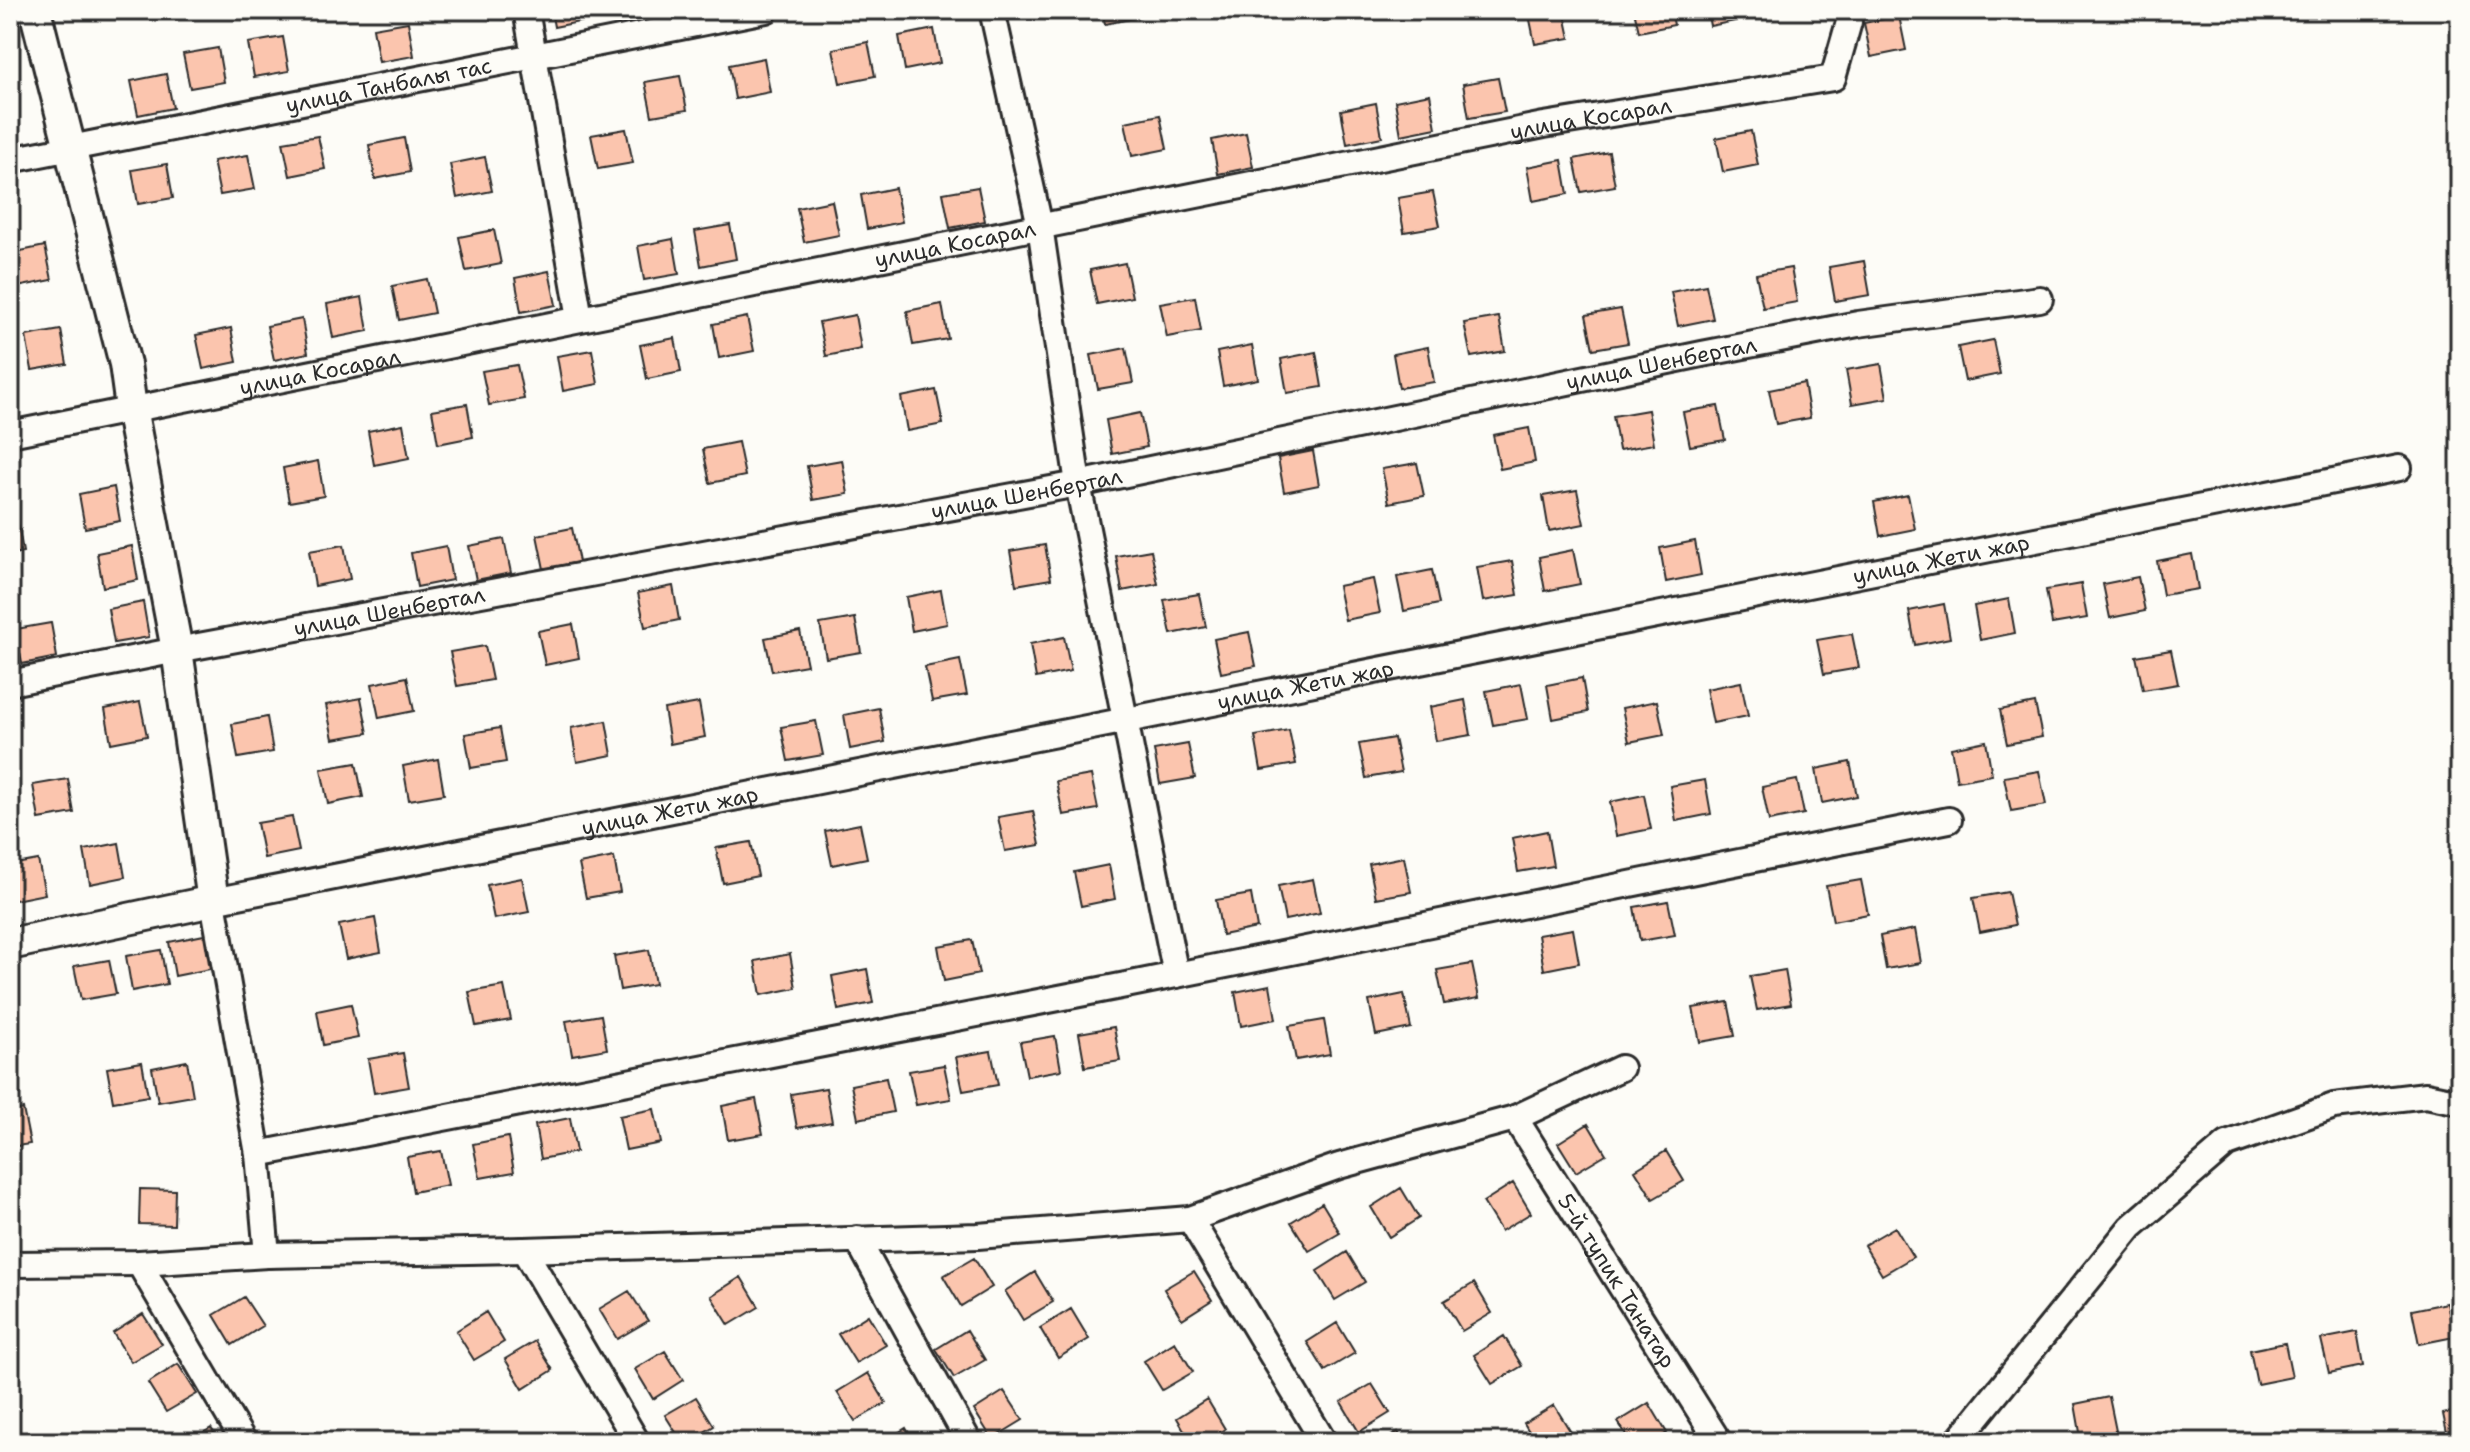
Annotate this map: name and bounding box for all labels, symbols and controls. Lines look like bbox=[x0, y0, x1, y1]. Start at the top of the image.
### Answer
street label: улица Танбалы тас bbox=[283, 51, 494, 120]
street label: улица Косарал bbox=[1507, 90, 1674, 147]
street label: улица Косарал bbox=[872, 214, 1038, 274]
street label: улица Шенбертал bbox=[1563, 330, 1759, 397]
street label: улица Косарал bbox=[237, 342, 403, 402]
street label: улица Шенбертал bbox=[929, 461, 1125, 526]
street label: улица Жети жар bbox=[1850, 528, 2032, 591]
street label: улица Шенбертал bbox=[291, 580, 487, 643]
street label: улица Жети жар bbox=[1215, 653, 1396, 717]
street label: улица Жети жар bbox=[579, 779, 761, 843]
street label: 5-й тупик Танатар bbox=[1551, 1188, 1683, 1373]

